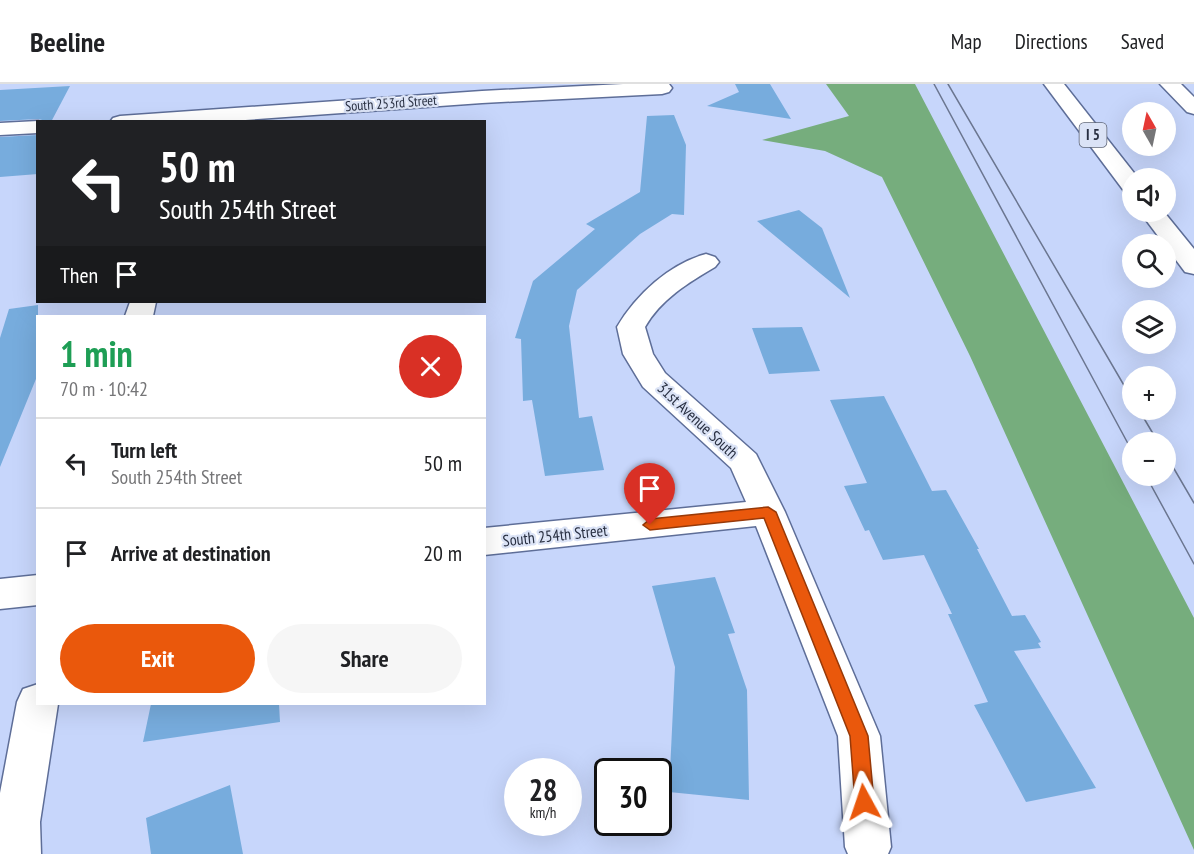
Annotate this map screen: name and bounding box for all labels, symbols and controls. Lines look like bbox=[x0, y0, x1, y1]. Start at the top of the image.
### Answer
text: Beeline bbox=[30, 23, 105, 60]
text: Map bbox=[951, 28, 982, 55]
text: Directions bbox=[1015, 28, 1088, 55]
text: Saved bbox=[1121, 28, 1164, 55]
street label: South 253rd Street bbox=[345, 91, 438, 115]
north arrow bbox=[1122, 102, 1176, 156]
map controls bbox=[1122, 102, 1176, 486]
road number: I 5 bbox=[1080, 123, 1106, 147]
text: 50 m bbox=[159, 139, 236, 194]
icon: left bbox=[60, 144, 138, 222]
button: sound bbox=[1122, 168, 1176, 222]
text: South 254th Street bbox=[159, 192, 336, 226]
button: search bbox=[1122, 234, 1176, 288]
icon: arrive bbox=[110, 258, 143, 291]
text: Then bbox=[60, 261, 98, 289]
button: layers bbox=[1122, 300, 1176, 354]
text: 1 min bbox=[60, 330, 133, 377]
button: close bbox=[399, 335, 462, 398]
button: + bbox=[1122, 366, 1176, 420]
text: 70 m · 10:42 bbox=[60, 376, 148, 402]
street label: 31st Avenue South bbox=[653, 378, 743, 462]
button: − bbox=[1122, 432, 1176, 486]
text: Turn left bbox=[111, 436, 177, 464]
icon: left bbox=[60, 447, 93, 480]
text: 50 m bbox=[423, 449, 462, 477]
pin bbox=[624, 463, 675, 525]
text: South 254th Street bbox=[111, 464, 242, 490]
icon: arrive bbox=[633, 472, 666, 505]
street label: South 254th Street bbox=[502, 520, 609, 550]
icon: arrive bbox=[60, 537, 93, 570]
text: Arrive at destination bbox=[111, 539, 271, 567]
text: 20 m bbox=[423, 539, 462, 567]
button: Exit bbox=[60, 624, 255, 693]
button: Share bbox=[267, 624, 462, 693]
speed limit sign: 30 bbox=[594, 758, 672, 836]
text: 28 bbox=[529, 770, 557, 809]
position arrow bbox=[832, 770, 896, 834]
text: km/h bbox=[530, 803, 556, 822]

